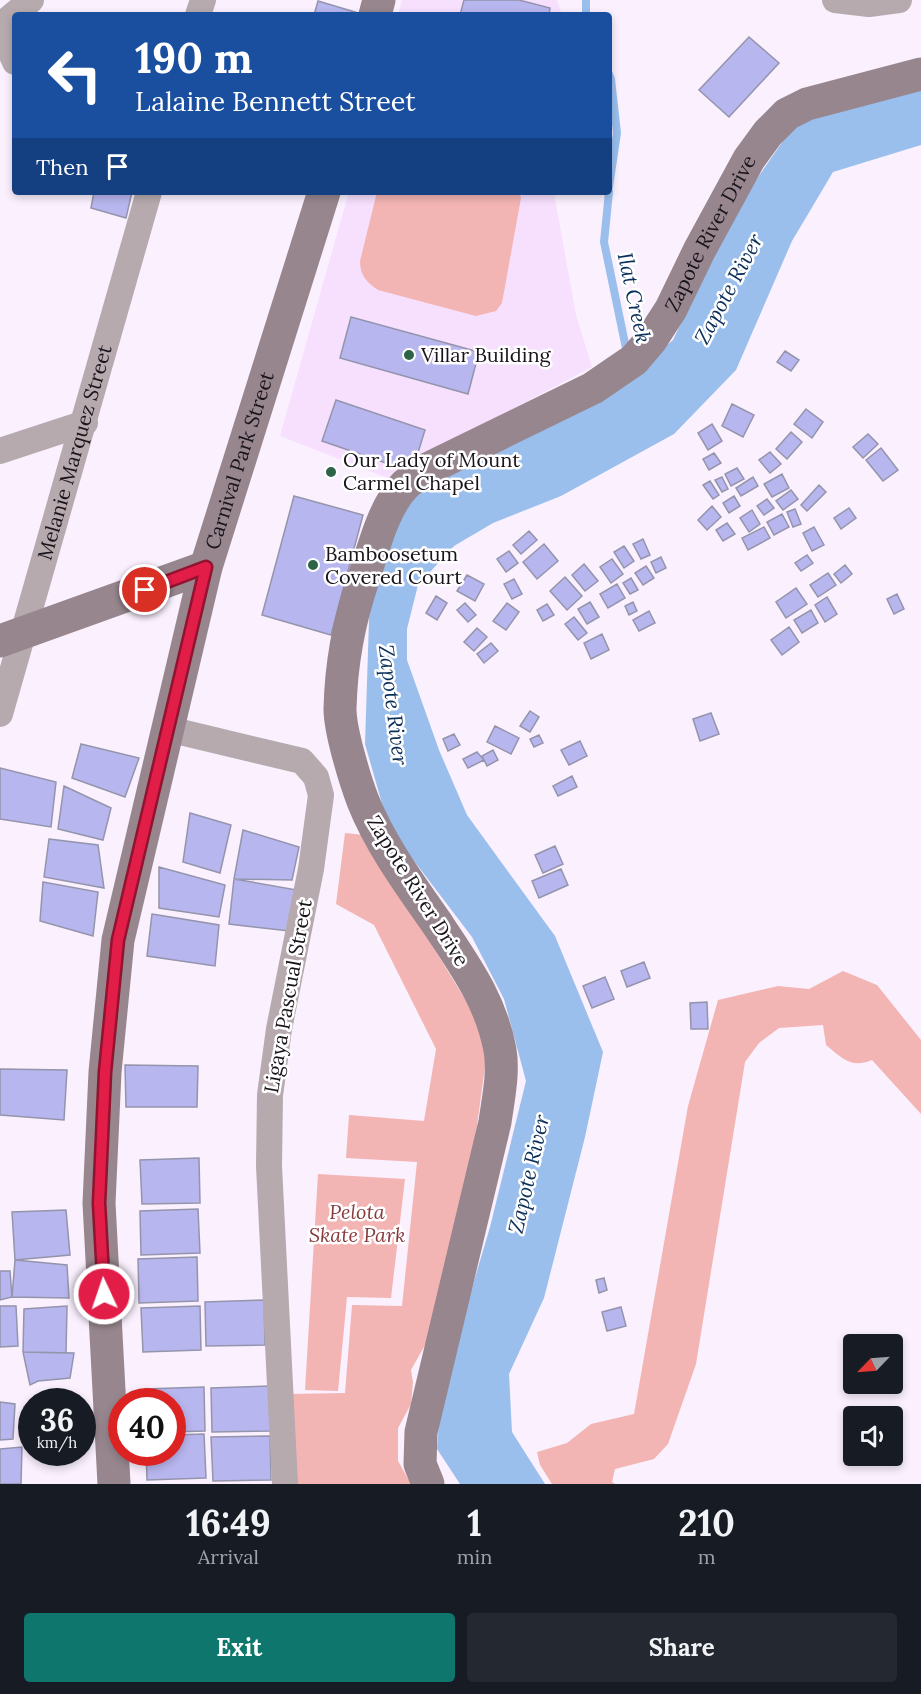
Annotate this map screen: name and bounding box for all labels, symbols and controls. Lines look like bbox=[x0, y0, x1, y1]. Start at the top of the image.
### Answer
text: 190 m bbox=[135, 31, 253, 85]
icon: left bbox=[36, 36, 114, 114]
text: Lalaine Bennett Street bbox=[135, 84, 416, 118]
icon: arrive bbox=[101, 150, 134, 183]
text: Then bbox=[36, 153, 89, 181]
street label: Zapote River Drive bbox=[658, 153, 762, 315]
water label: Zapote River bbox=[689, 230, 769, 348]
water label: Ilat Creek bbox=[612, 250, 657, 346]
street label: Melanie Marquez Street bbox=[32, 342, 117, 563]
place label: Villar Building bbox=[420, 342, 552, 367]
marker: Villar Building bbox=[402, 348, 416, 362]
street label: Carnival Park Street bbox=[199, 368, 279, 553]
place label: Our Lady of Mount Carmel Chapel bbox=[343, 447, 520, 495]
marker: Our Lady of Mount Carmel Chapel bbox=[324, 465, 338, 479]
place label: Bamboosetum Covered Court bbox=[325, 541, 462, 589]
marker: Bamboosetum Covered Court bbox=[306, 558, 320, 572]
pin bbox=[119, 564, 170, 615]
icon: arrive bbox=[128, 573, 161, 606]
water label: Zapote River bbox=[373, 643, 414, 767]
street label: Zapote River Drive bbox=[362, 811, 475, 971]
street label: Ligaya Pascual Street bbox=[258, 897, 317, 1095]
water label: Zapote River bbox=[502, 1111, 555, 1236]
park label: Pelota Skate Park bbox=[309, 1199, 405, 1247]
position arrow bbox=[72, 1262, 136, 1326]
north arrow bbox=[843, 1334, 903, 1394]
map controls bbox=[843, 1334, 903, 1466]
speed limit sign: 40 bbox=[108, 1388, 186, 1466]
text: 36 bbox=[40, 1401, 74, 1439]
button: sound bbox=[843, 1406, 903, 1466]
text: km/h bbox=[37, 1433, 77, 1452]
text: 16:49 bbox=[186, 1500, 271, 1546]
text: 1 bbox=[467, 1500, 482, 1546]
text: 210 bbox=[678, 1500, 735, 1546]
text: Arrival bbox=[198, 1544, 259, 1569]
text: min bbox=[457, 1544, 492, 1569]
text: m bbox=[698, 1544, 716, 1569]
button: Exit bbox=[24, 1613, 455, 1682]
button: Share bbox=[467, 1613, 897, 1682]

